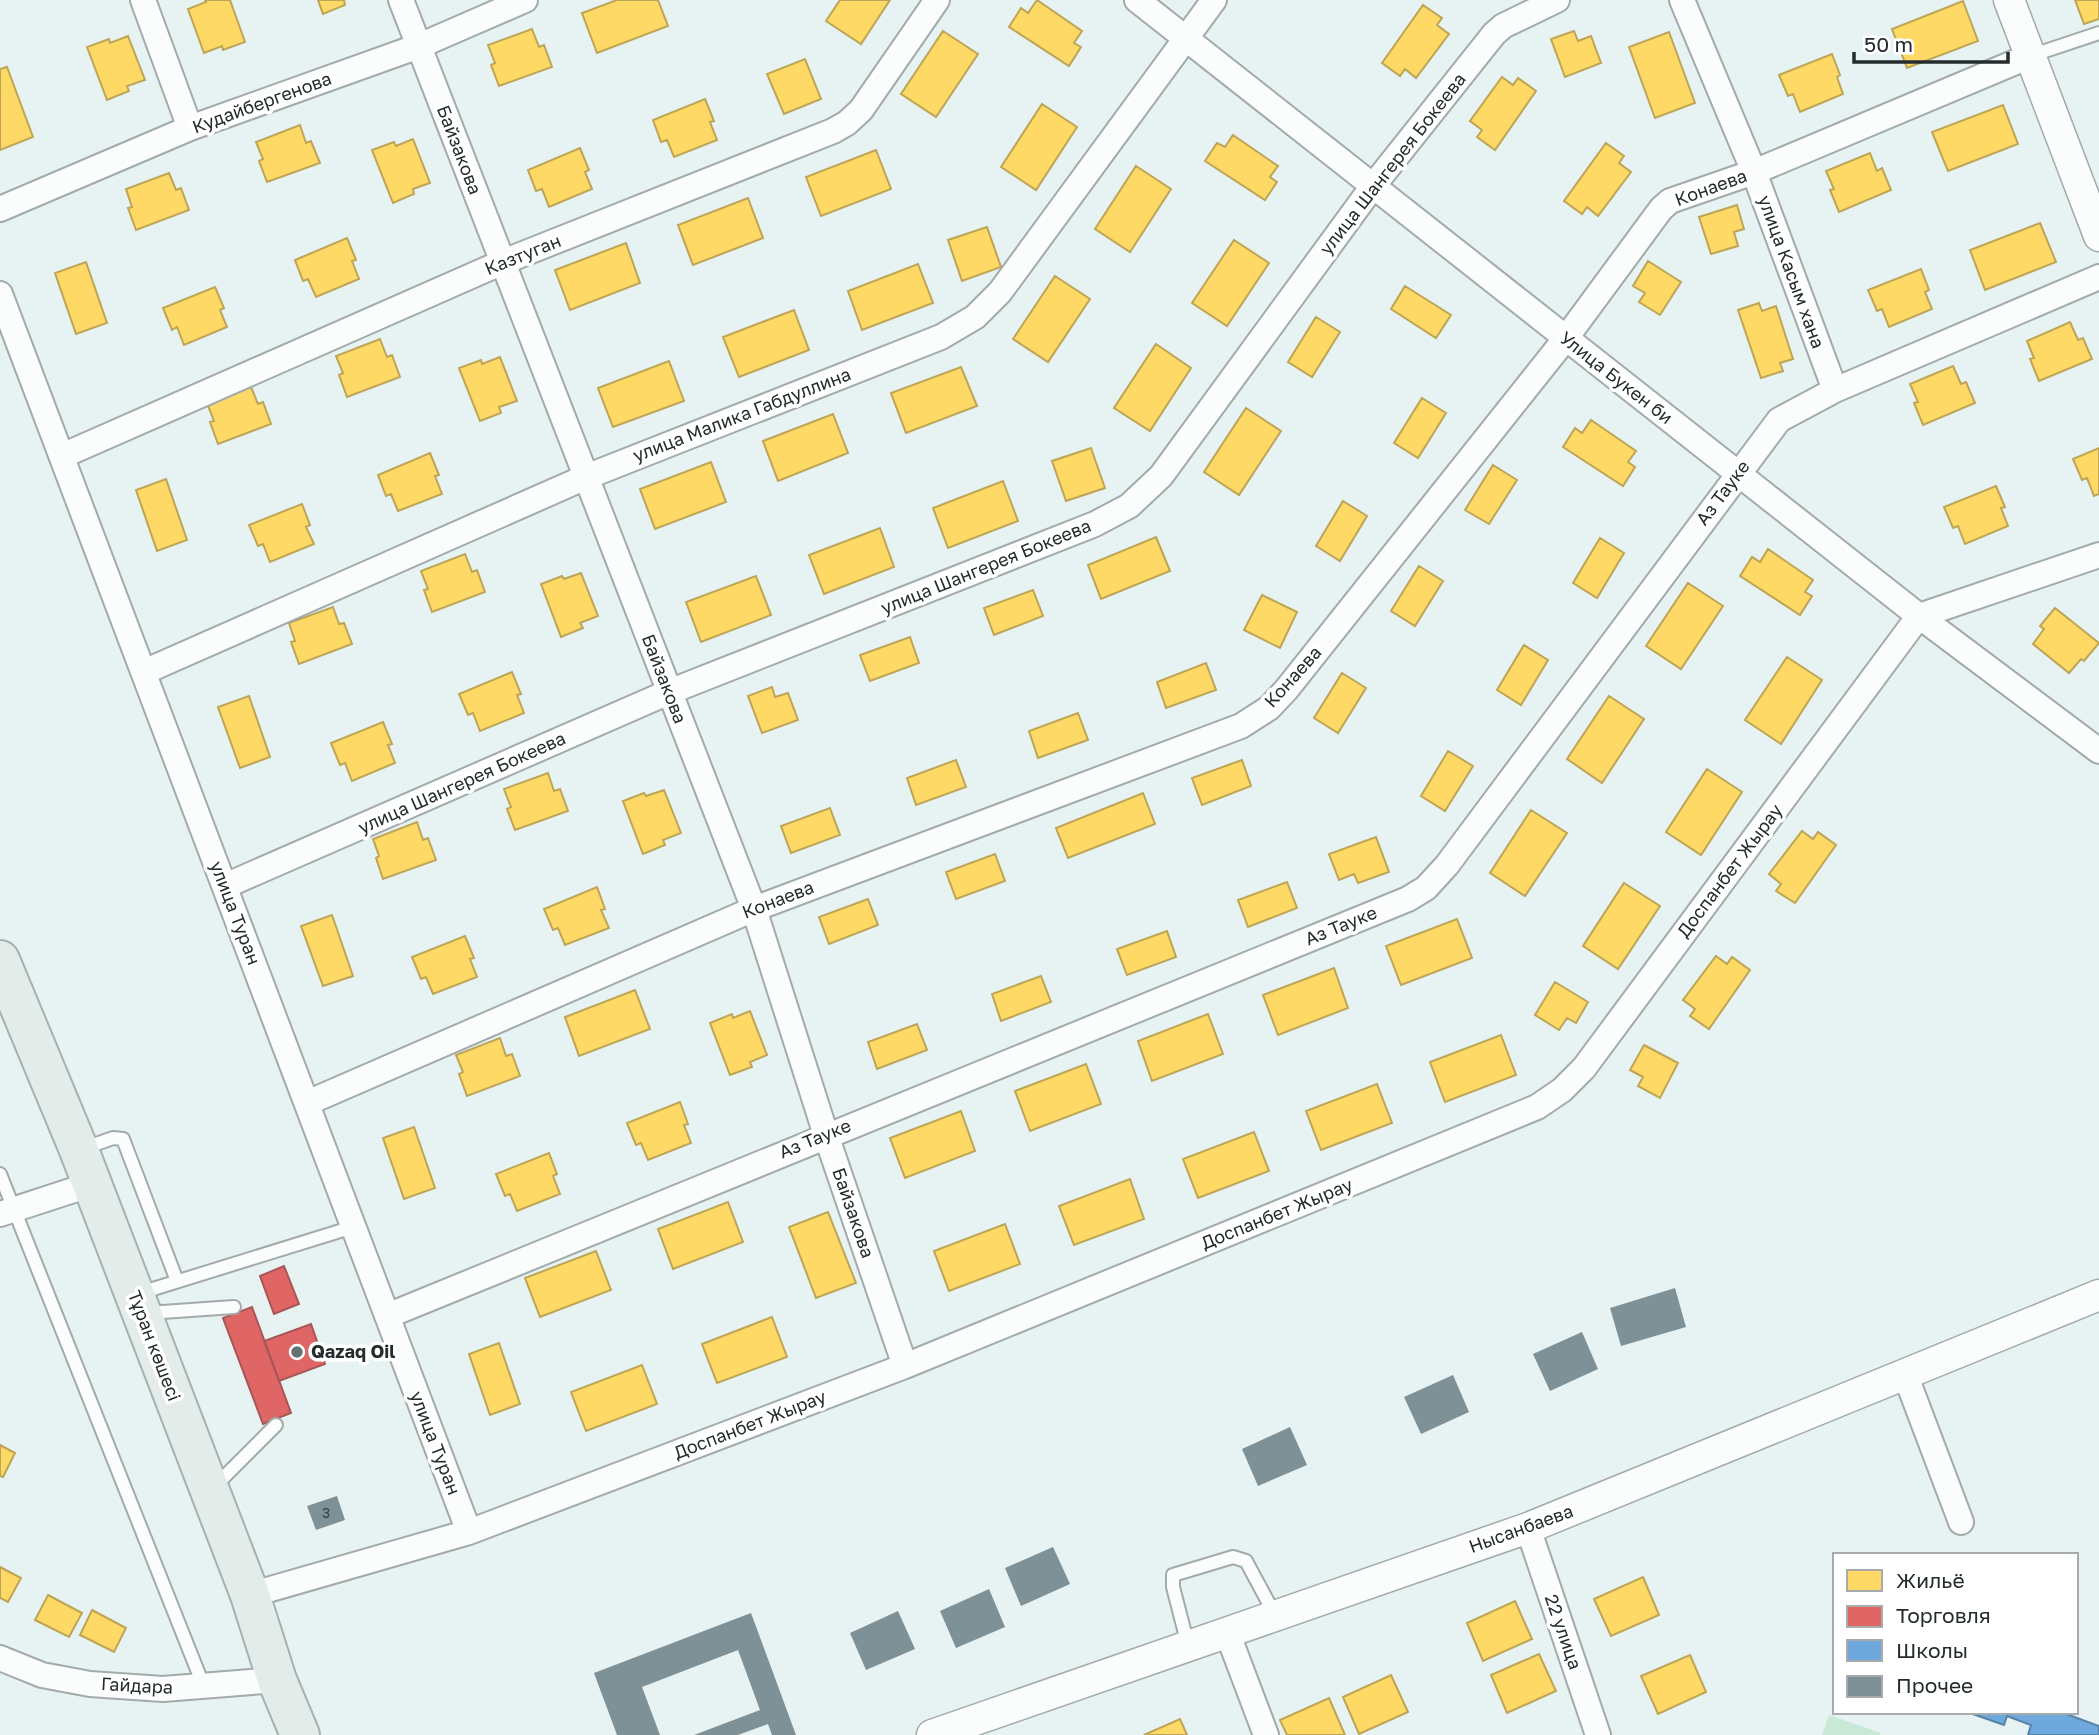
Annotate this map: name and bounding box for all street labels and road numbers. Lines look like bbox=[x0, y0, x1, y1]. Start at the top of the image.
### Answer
street label: Кудайбергенова bbox=[189, 67, 334, 137]
street label: улица Шангерея Бокеева bbox=[1314, 68, 1470, 259]
street label: Байзакова bbox=[433, 102, 487, 197]
street label: Конаева bbox=[1672, 164, 1750, 210]
street label: улица Касым хана bbox=[1754, 192, 1830, 351]
street label: Казтуган bbox=[481, 229, 564, 279]
street label: Улица Букен би bbox=[1556, 326, 1677, 428]
street label: улица Малика Габдуллина bbox=[629, 362, 854, 466]
street label: Аз Тауке bbox=[1691, 456, 1754, 529]
street label: улица Шангерея Бокеева bbox=[877, 514, 1094, 618]
street label: Байзакова bbox=[638, 631, 692, 726]
street label: Конаева bbox=[1259, 641, 1326, 712]
street label: улица Шангерея Бокеева bbox=[355, 726, 569, 838]
street label: Доспанбет Жырау bbox=[1672, 799, 1786, 941]
street label: улица Туран bbox=[206, 858, 266, 968]
street label: Конаева bbox=[739, 875, 817, 923]
street label: Аз Тауке bbox=[1301, 901, 1380, 949]
street label: Аз Тауке bbox=[775, 1114, 854, 1162]
street label: Байзакова bbox=[828, 1165, 880, 1261]
street label: Доспанбет Жырау bbox=[1198, 1173, 1355, 1253]
street label: Тұран көшесі bbox=[123, 1287, 186, 1404]
street label: Доспанбет Жырау bbox=[670, 1385, 829, 1463]
street label: улица Туран bbox=[406, 1388, 466, 1498]
street label: Нысанбаева bbox=[1465, 1499, 1576, 1557]
street label: 22 улица bbox=[1541, 1591, 1587, 1672]
street label: Гайдара bbox=[101, 1672, 174, 1698]

